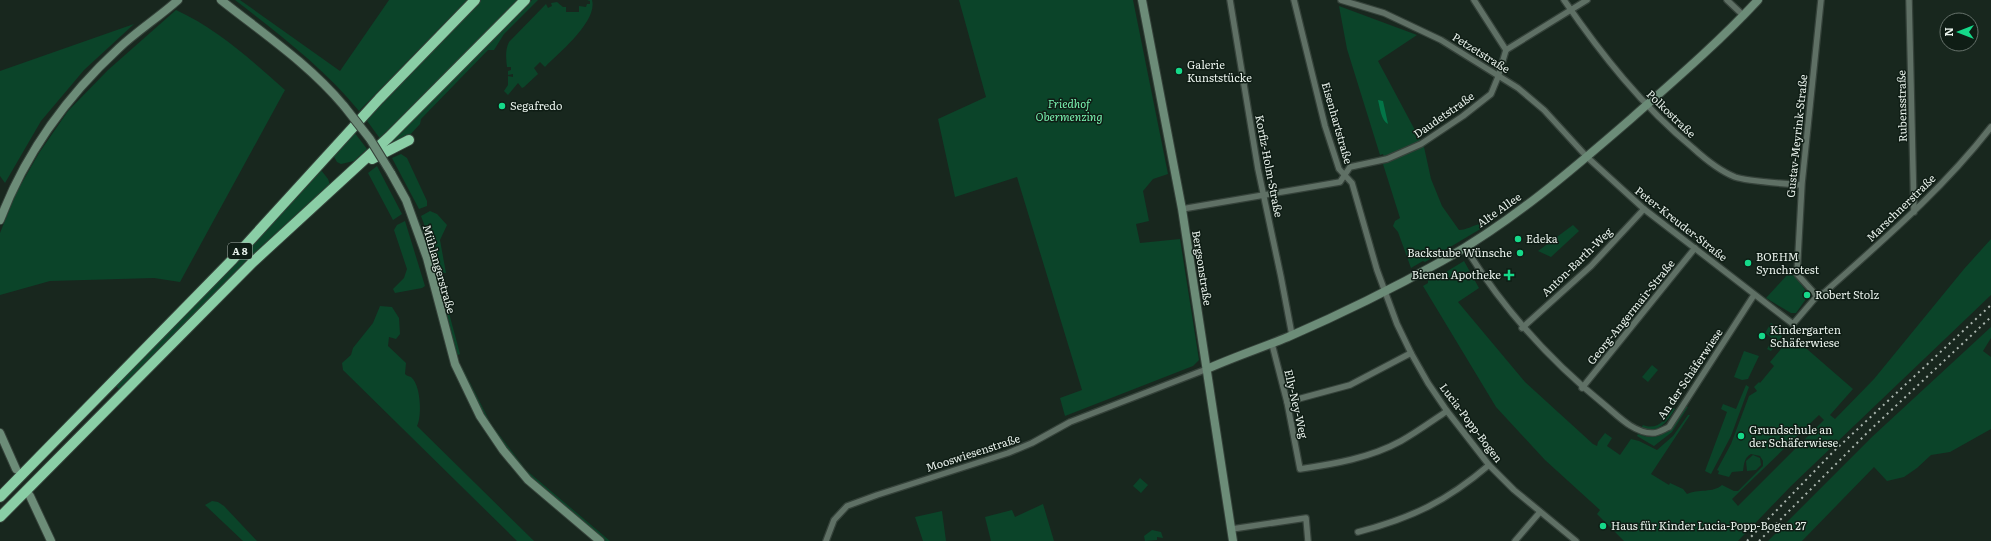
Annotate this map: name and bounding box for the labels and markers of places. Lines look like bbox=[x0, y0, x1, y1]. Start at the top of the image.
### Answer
place label: Galerie Kunststücke bbox=[1187, 56, 1252, 85]
marker: Galerie Kunststücke bbox=[1174, 66, 1184, 76]
place label: Segafredo bbox=[510, 97, 562, 113]
marker: Segafredo bbox=[497, 101, 507, 111]
place label: Edeka bbox=[1526, 230, 1558, 246]
marker: Edeka bbox=[1513, 234, 1523, 244]
place label: Backstube Wünsche bbox=[1407, 244, 1512, 260]
marker: Backstube Wünsche bbox=[1515, 248, 1525, 258]
place label: BOEHM Synchrotest bbox=[1756, 248, 1820, 277]
marker: BOEHM Synchrotest bbox=[1743, 258, 1753, 268]
place label: Bienen Apotheke bbox=[1412, 266, 1501, 282]
marker: Bienen Apotheke bbox=[1504, 270, 1514, 280]
place label: Robert Stolz bbox=[1815, 286, 1880, 302]
marker: Robert Stolz bbox=[1802, 290, 1812, 300]
place label: Kindergarten Schäferwiese bbox=[1770, 321, 1841, 350]
marker: Kindergarten Schäferwiese bbox=[1757, 331, 1767, 341]
place label: Grundschule an der Schäferwiese bbox=[1749, 421, 1838, 450]
marker: Grundschule an der Schäferwiese bbox=[1736, 431, 1746, 441]
place label: Haus für Kinder Lucia-Popp-Bogen 27 bbox=[1611, 517, 1807, 533]
marker: Haus für Kinder Lucia-Popp-Bogen 27 bbox=[1598, 521, 1608, 531]

